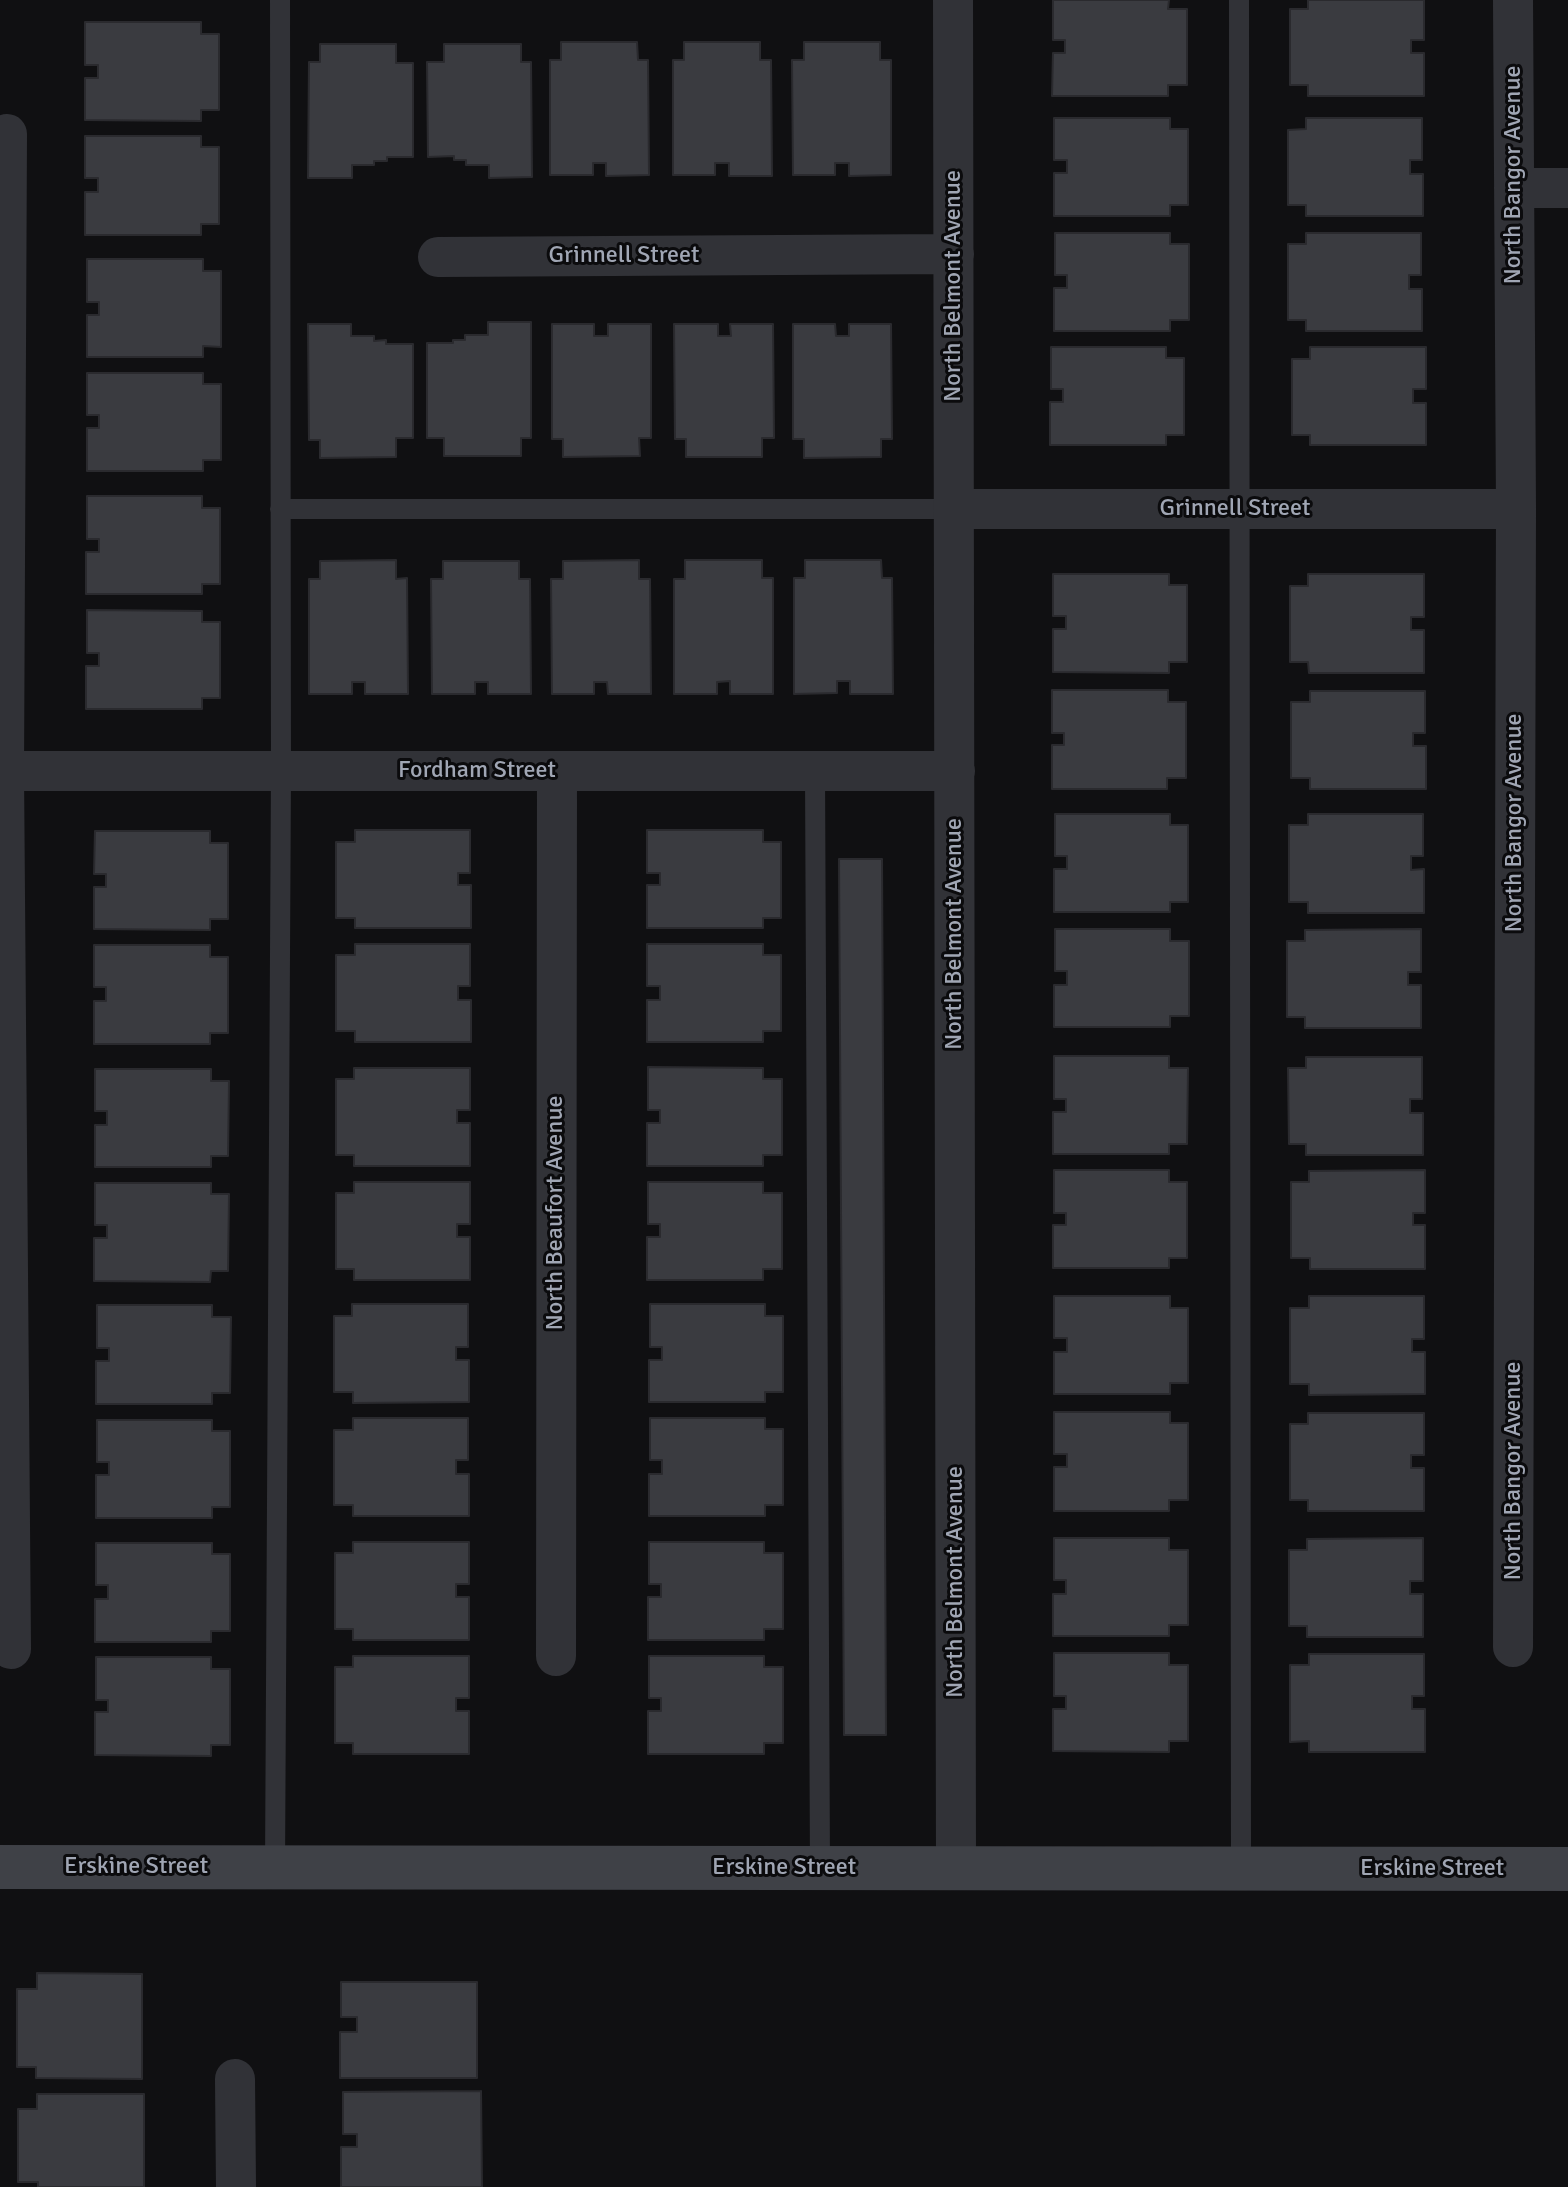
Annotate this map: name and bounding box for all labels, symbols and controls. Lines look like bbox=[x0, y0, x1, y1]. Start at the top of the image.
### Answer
street label: North Bangor Avenue bbox=[1500, 66, 1528, 284]
street label: North Belmont Avenue bbox=[940, 170, 968, 402]
street label: Grinnell Street bbox=[548, 242, 700, 270]
street label: Grinnell Street bbox=[1159, 495, 1311, 523]
street label: North Bangor Avenue bbox=[1501, 714, 1529, 932]
street label: Fordham Street bbox=[398, 757, 556, 785]
street label: North Belmont Avenue bbox=[941, 818, 969, 1050]
street label: North Beaufort Avenue bbox=[542, 1095, 570, 1331]
street label: North Bangor Avenue bbox=[1500, 1362, 1528, 1580]
street label: North Belmont Avenue bbox=[942, 1466, 970, 1698]
street label: Erskine Street bbox=[64, 1853, 208, 1881]
street label: Erskine Street bbox=[712, 1854, 856, 1882]
street label: Erskine Street bbox=[1360, 1855, 1504, 1883]

